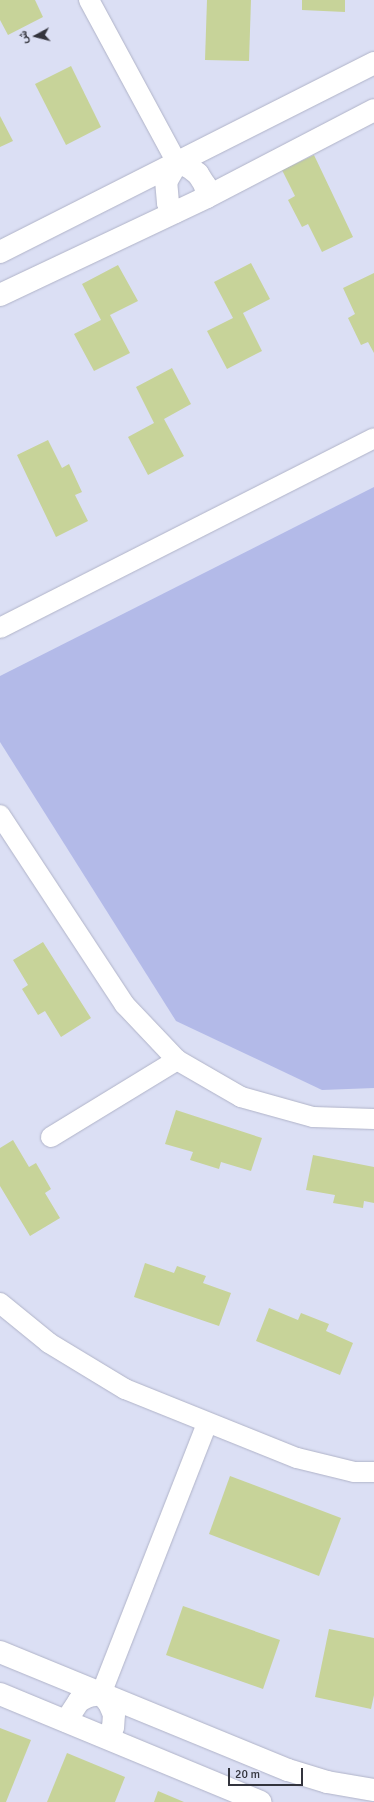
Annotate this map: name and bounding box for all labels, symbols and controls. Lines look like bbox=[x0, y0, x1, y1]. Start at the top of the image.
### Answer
north arrow bbox=[16, 16, 56, 56]
text: ش bbox=[16, 30, 31, 45]
scale bar bbox=[230, 1760, 305, 1786]
text: 20 m bbox=[235, 1767, 260, 1782]

